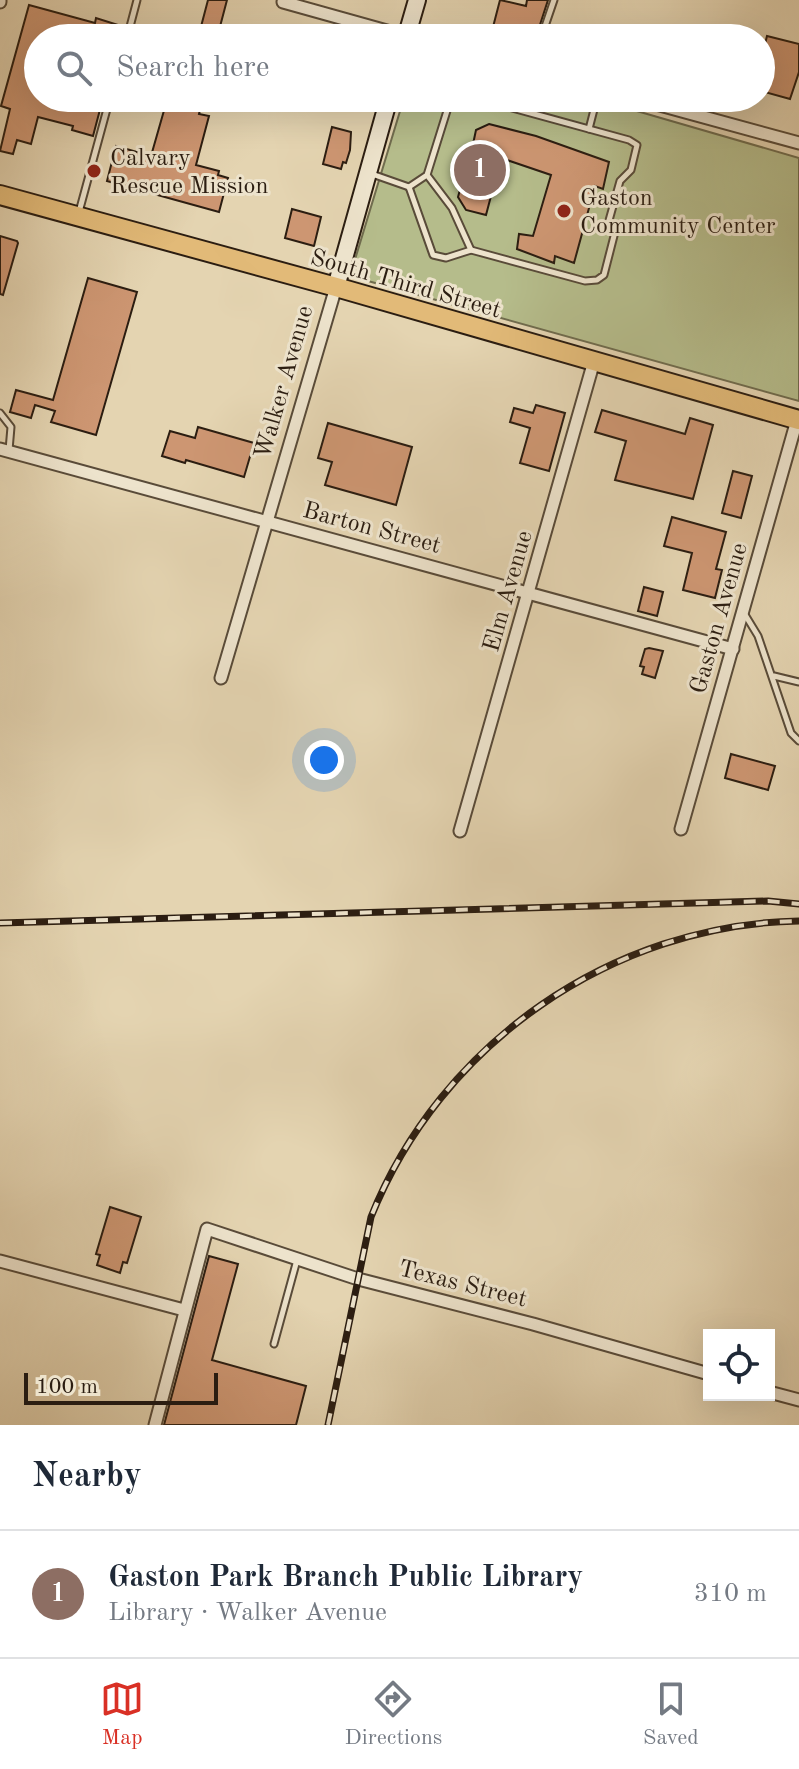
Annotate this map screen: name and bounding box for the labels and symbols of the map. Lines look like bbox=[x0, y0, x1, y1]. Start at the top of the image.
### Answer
pin: 1 bbox=[454, 140, 506, 200]
place label: Calvary Rescue Mission bbox=[110, 147, 268, 199]
marker: Calvary Rescue Mission bbox=[85, 162, 103, 180]
place label: Gaston Community Center bbox=[580, 187, 776, 239]
marker: Gaston Community Center bbox=[555, 202, 573, 220]
street label: South Third Street bbox=[307, 246, 504, 324]
street label: Walker Avenue bbox=[252, 303, 318, 462]
street label: Barton Street bbox=[300, 499, 443, 559]
street label: Elm Avenue bbox=[480, 528, 538, 655]
street label: Gaston Avenue bbox=[687, 540, 753, 697]
your location bbox=[304, 740, 344, 780]
street label: Texas Street bbox=[396, 1257, 529, 1313]
scale bar bbox=[24, 1369, 218, 1405]

